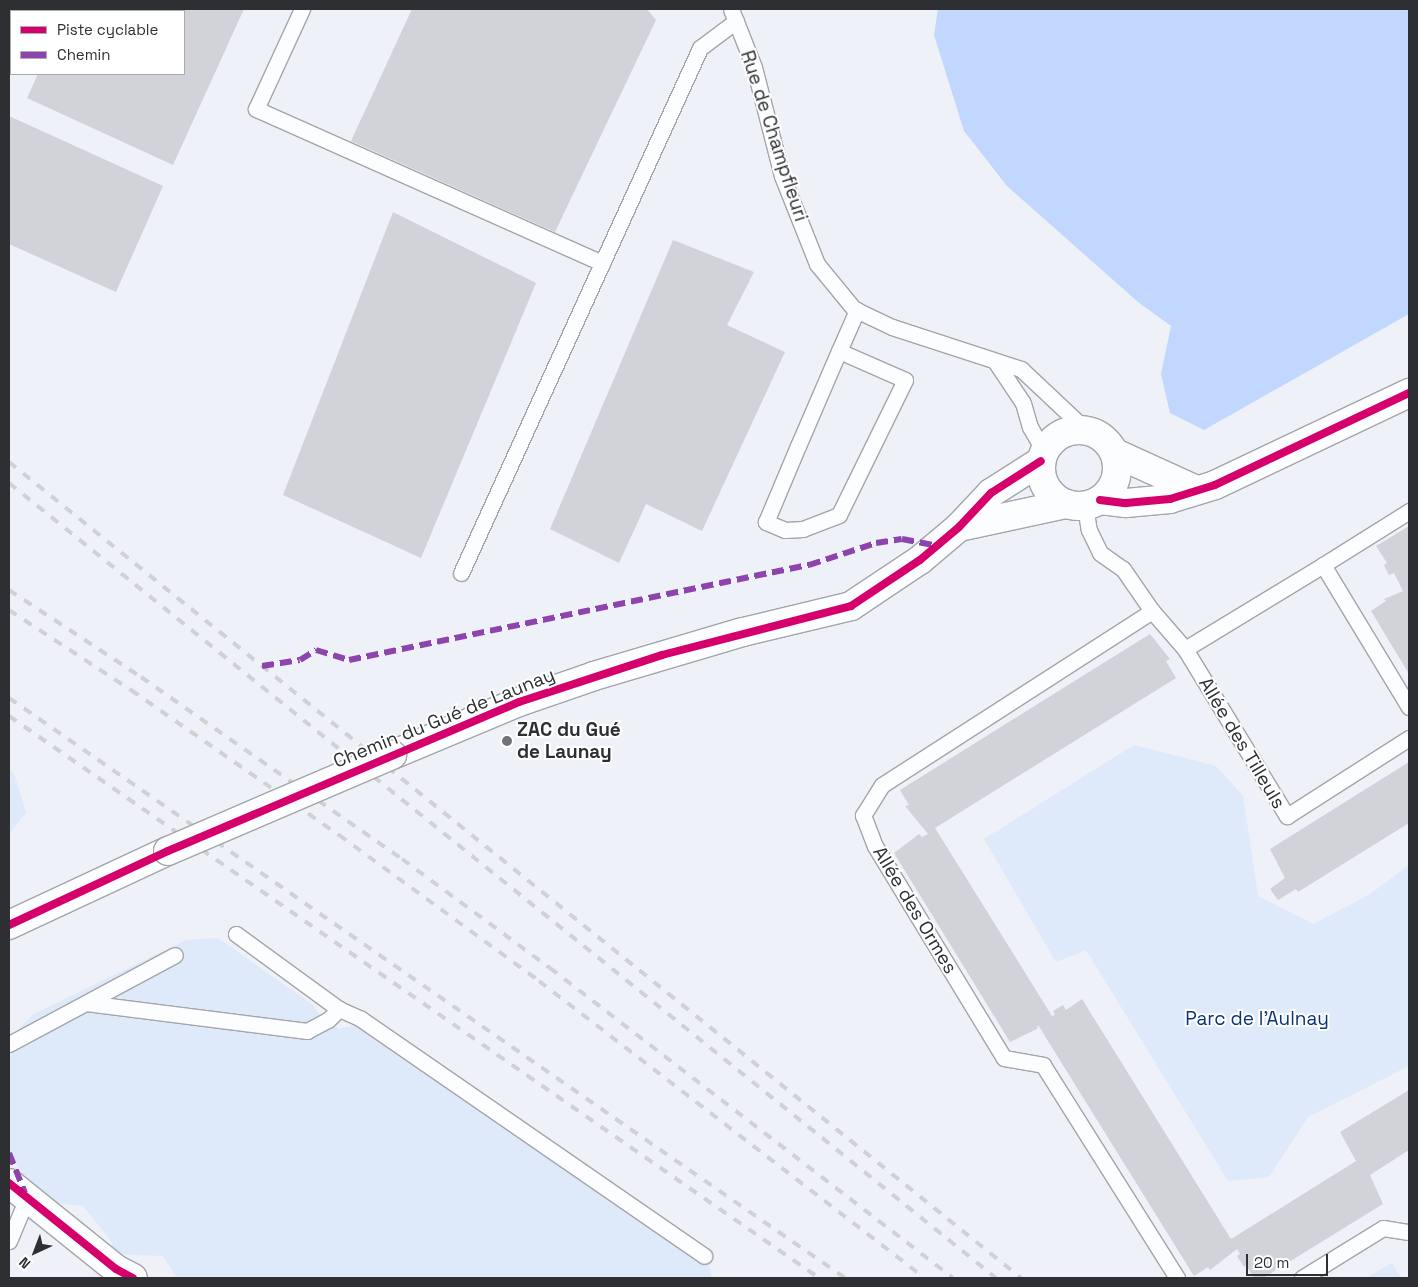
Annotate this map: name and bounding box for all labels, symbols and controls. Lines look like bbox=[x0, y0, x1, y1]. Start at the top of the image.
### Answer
legend bbox=[10, 10, 185, 75]
text: Piste cyclable bbox=[57, 20, 158, 39]
text: Chemin bbox=[57, 45, 110, 64]
street label: Rue de Champfleuri bbox=[736, 48, 812, 224]
street label: Chemin du Gué de Launay bbox=[330, 663, 558, 773]
street label: Allée des Tilleuls bbox=[1194, 673, 1290, 813]
place label: ZAC du Gué de Launay bbox=[517, 719, 621, 763]
marker: ZAC du Gué de Launay bbox=[501, 735, 513, 747]
street label: Allée des Ormes bbox=[868, 842, 962, 978]
park label: Parc de l'Aulnay bbox=[1185, 1008, 1329, 1030]
north arrow bbox=[10, 1227, 60, 1277]
scale bar bbox=[1248, 1244, 1330, 1276]
text: N bbox=[15, 1253, 34, 1273]
text: 20 m bbox=[1254, 1253, 1289, 1272]

